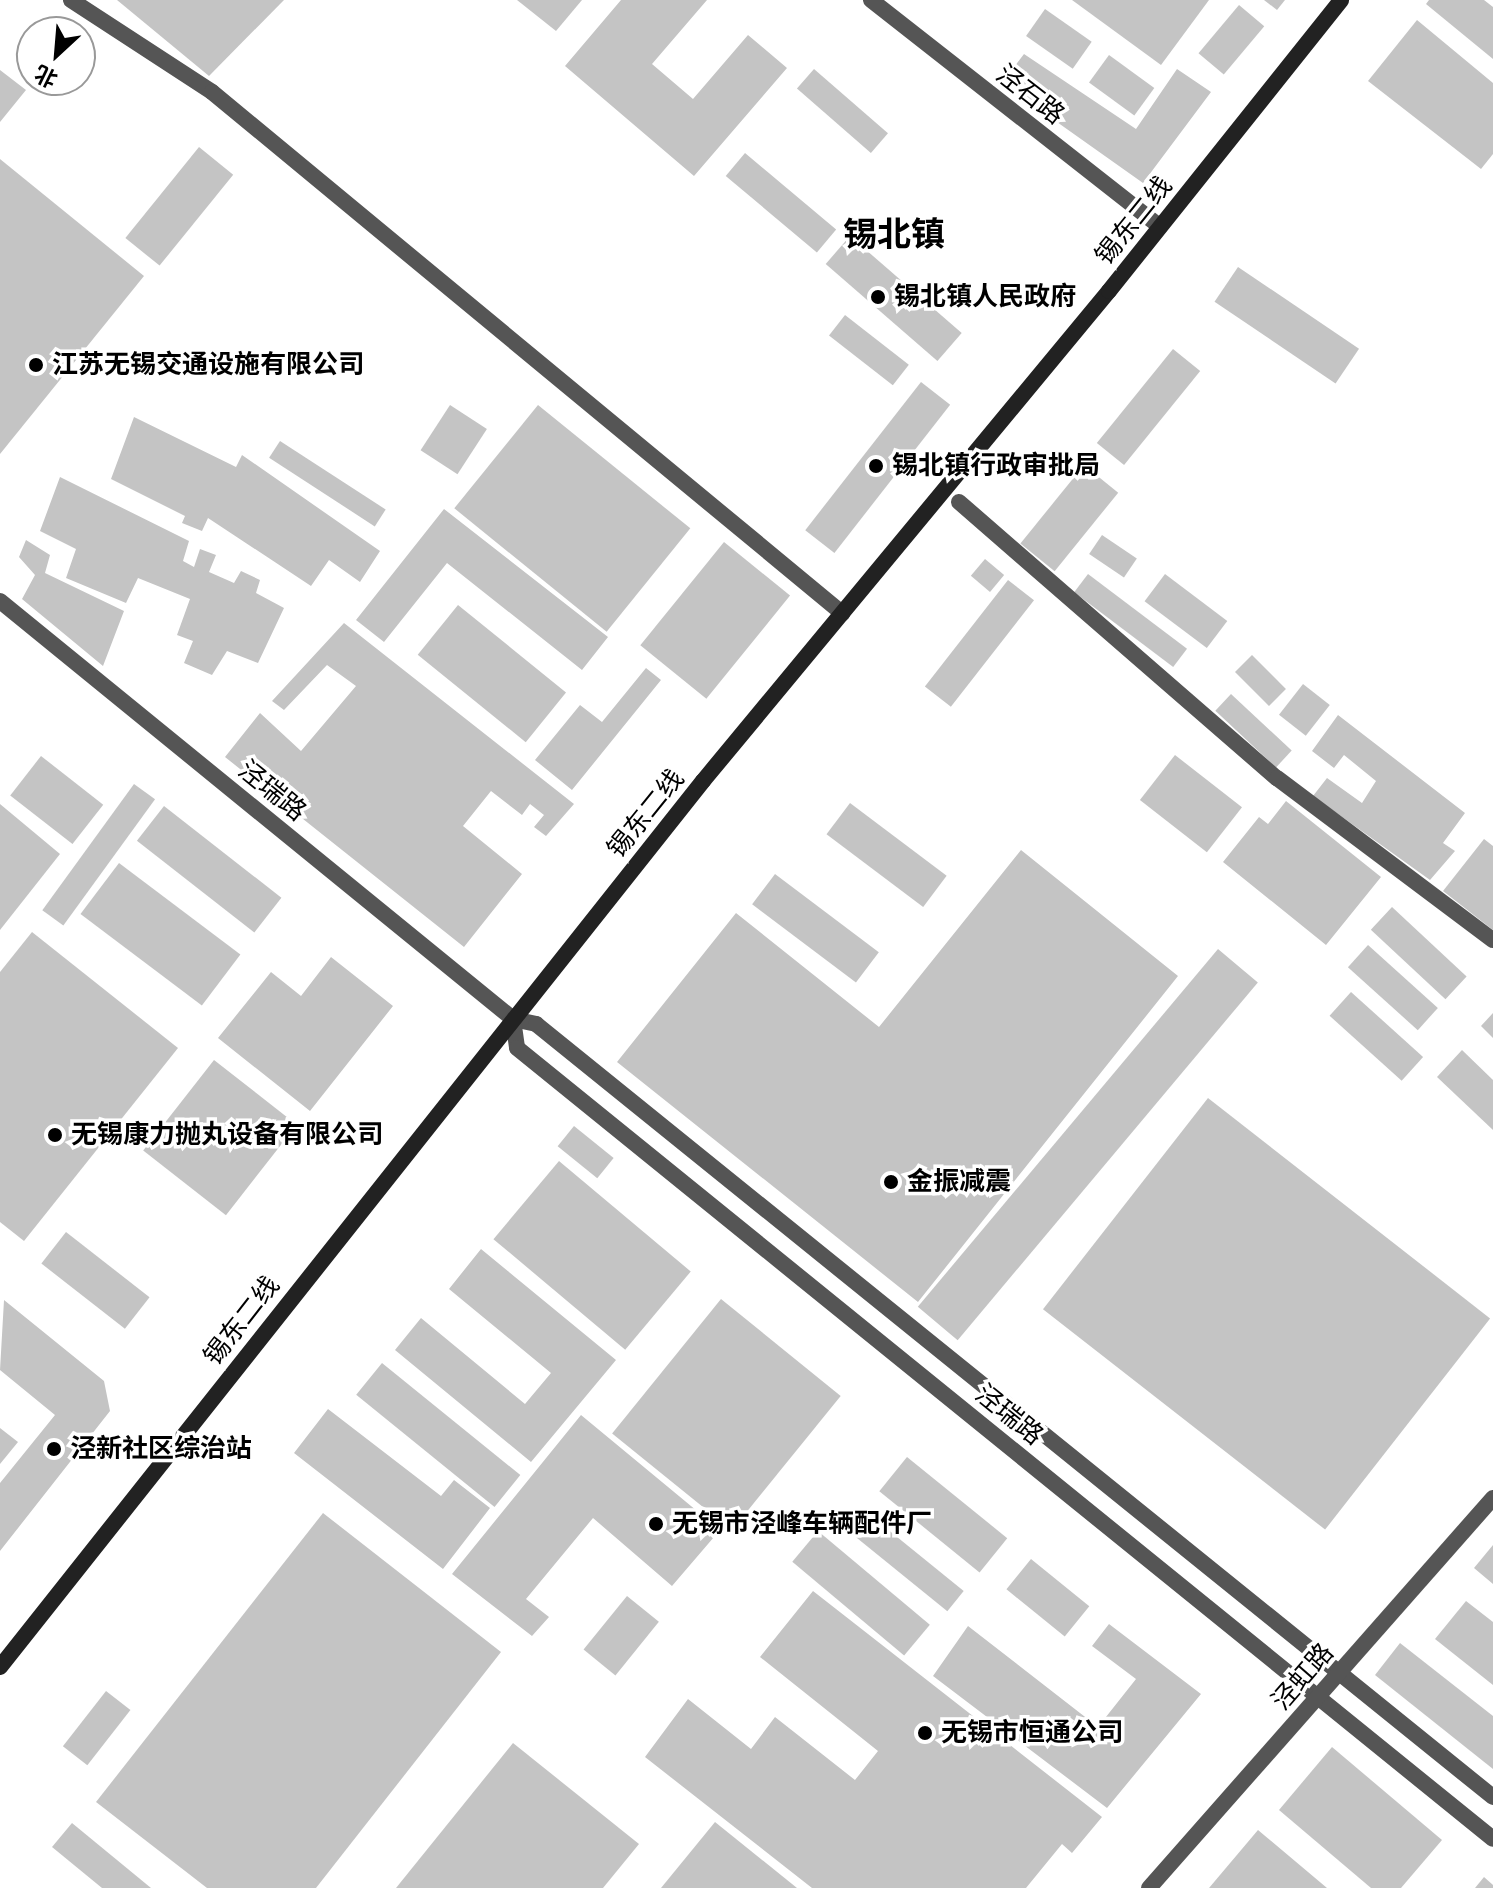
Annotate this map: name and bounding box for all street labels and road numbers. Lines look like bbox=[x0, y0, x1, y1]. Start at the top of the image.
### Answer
street label: 泾石路 bbox=[990, 59, 1070, 131]
street label: 锡东二线 bbox=[1089, 171, 1179, 271]
street label: 泾瑞路 bbox=[232, 754, 312, 828]
street label: 锡东二线 bbox=[601, 764, 691, 864]
street label: 锡东二线 bbox=[198, 1270, 286, 1372]
street label: 泾瑞路 bbox=[969, 1378, 1049, 1452]
street label: 泾虹路 bbox=[1266, 1637, 1340, 1717]

